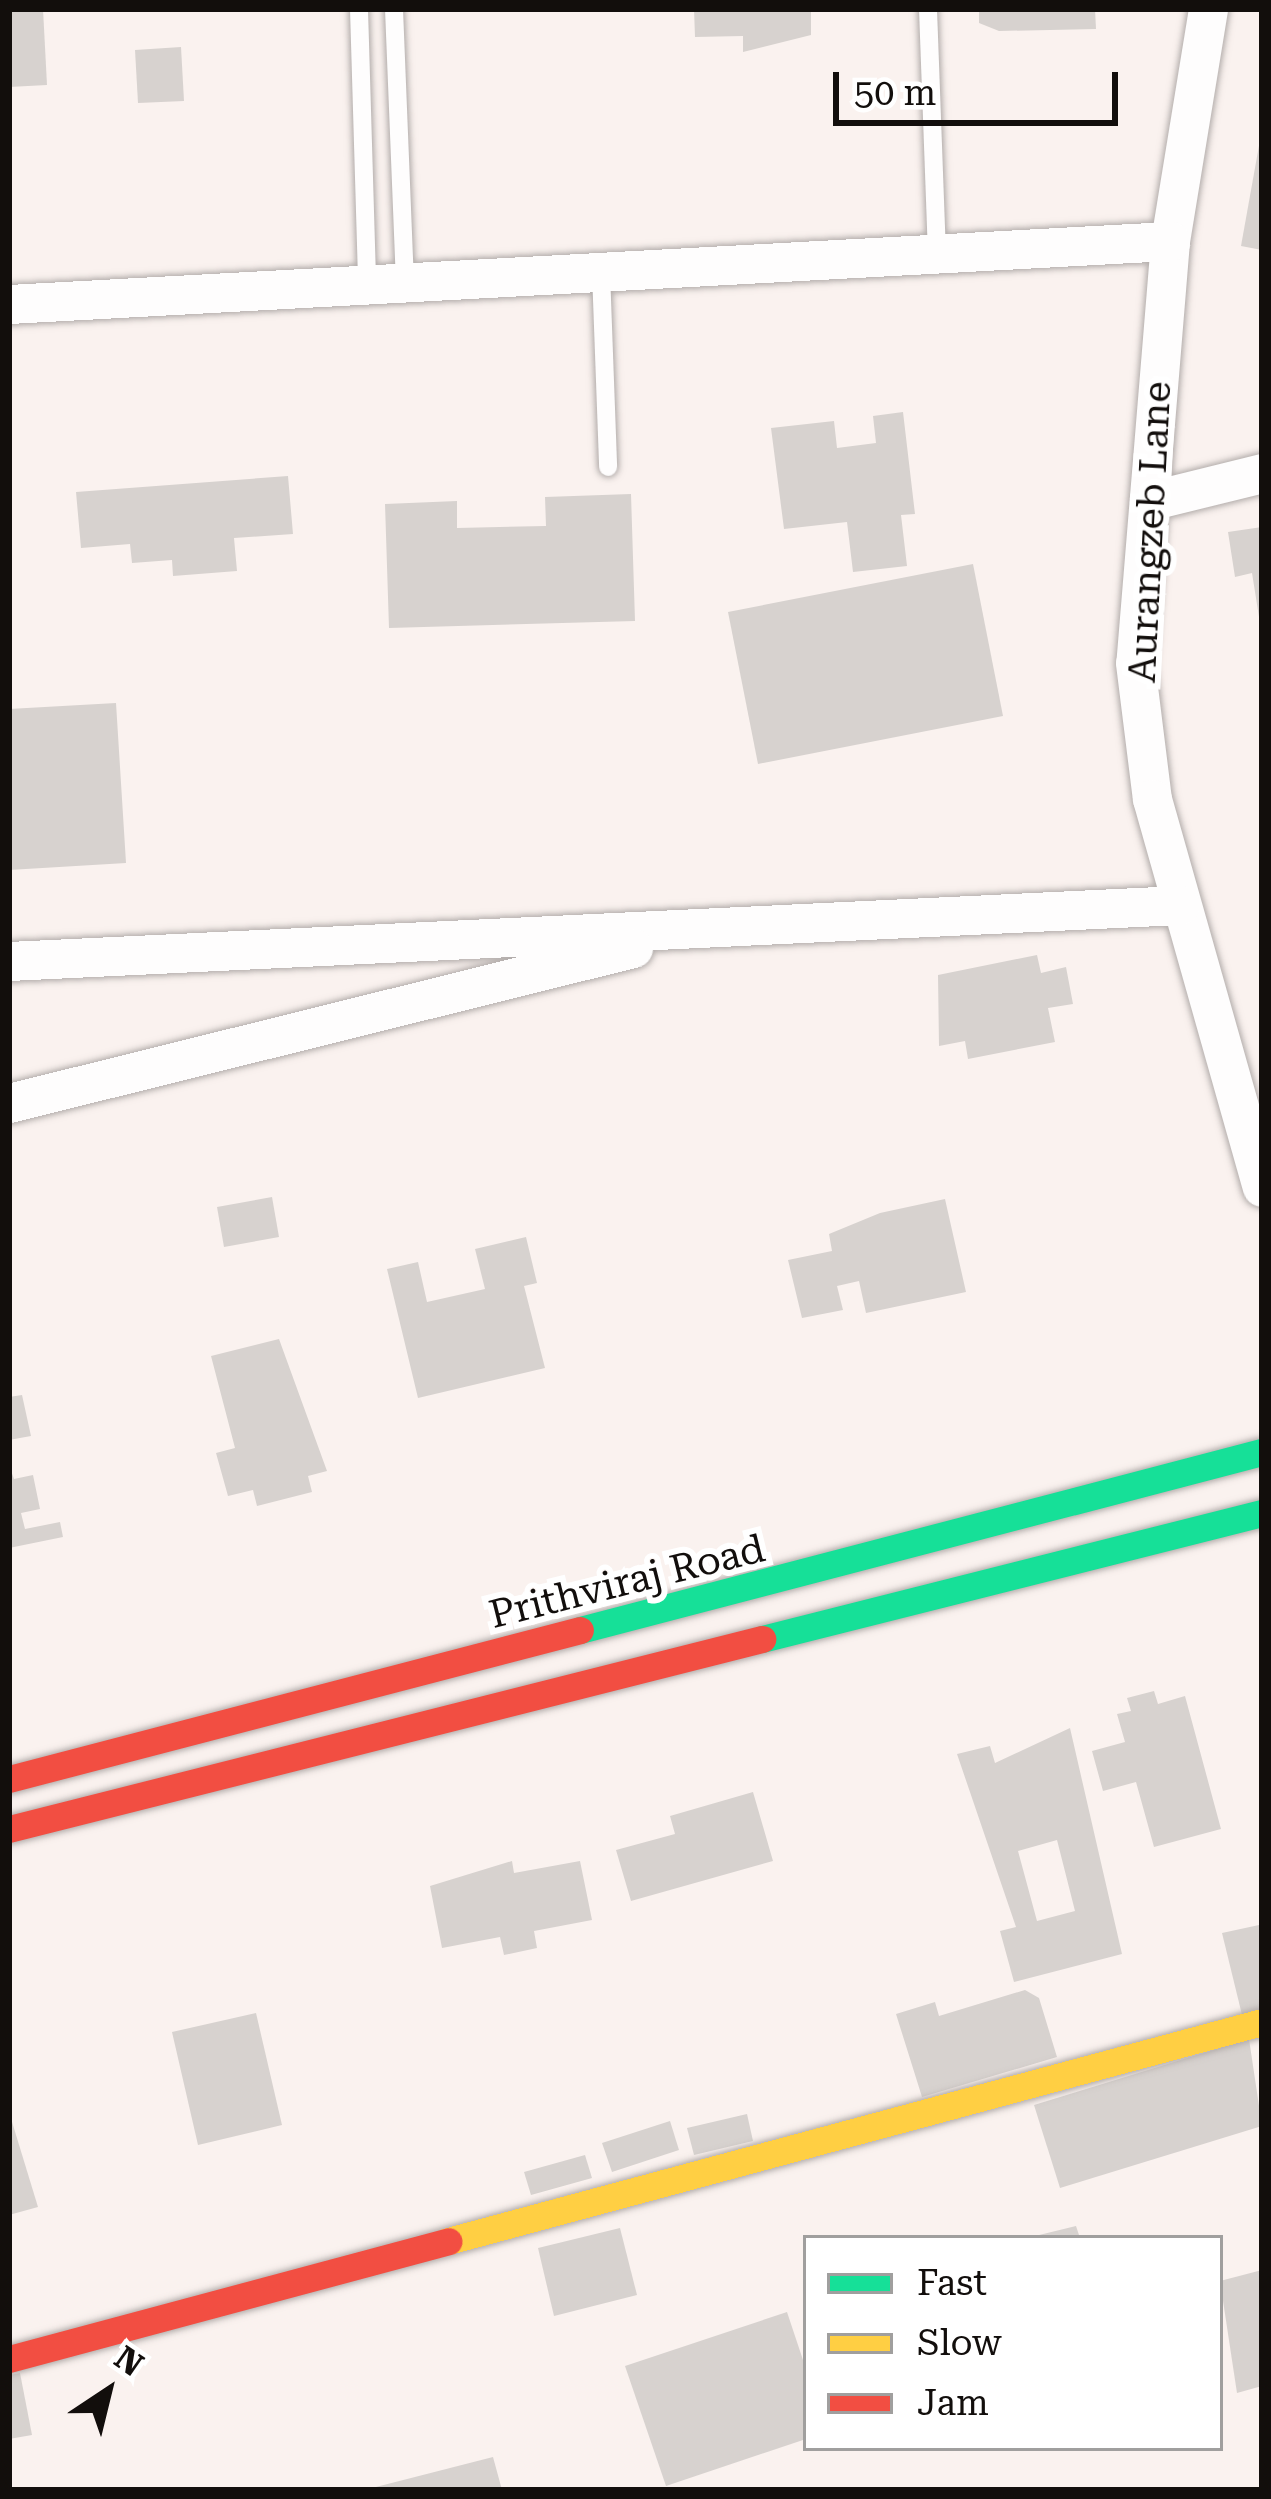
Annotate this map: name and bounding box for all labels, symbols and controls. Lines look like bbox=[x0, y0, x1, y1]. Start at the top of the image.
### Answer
scale bar bbox=[839, 48, 1124, 122]
text: 50 m bbox=[854, 72, 936, 114]
street label: Aurangzeb Lane bbox=[1119, 380, 1181, 684]
street label: Prithviraj Road bbox=[484, 1525, 770, 1639]
legend bbox=[803, 2235, 1223, 2451]
text: Fast bbox=[917, 2262, 987, 2304]
text: Slow bbox=[917, 2322, 1002, 2364]
north arrow bbox=[48, 2331, 168, 2451]
text: N bbox=[107, 2338, 151, 2384]
text: Jam bbox=[917, 2382, 989, 2424]

